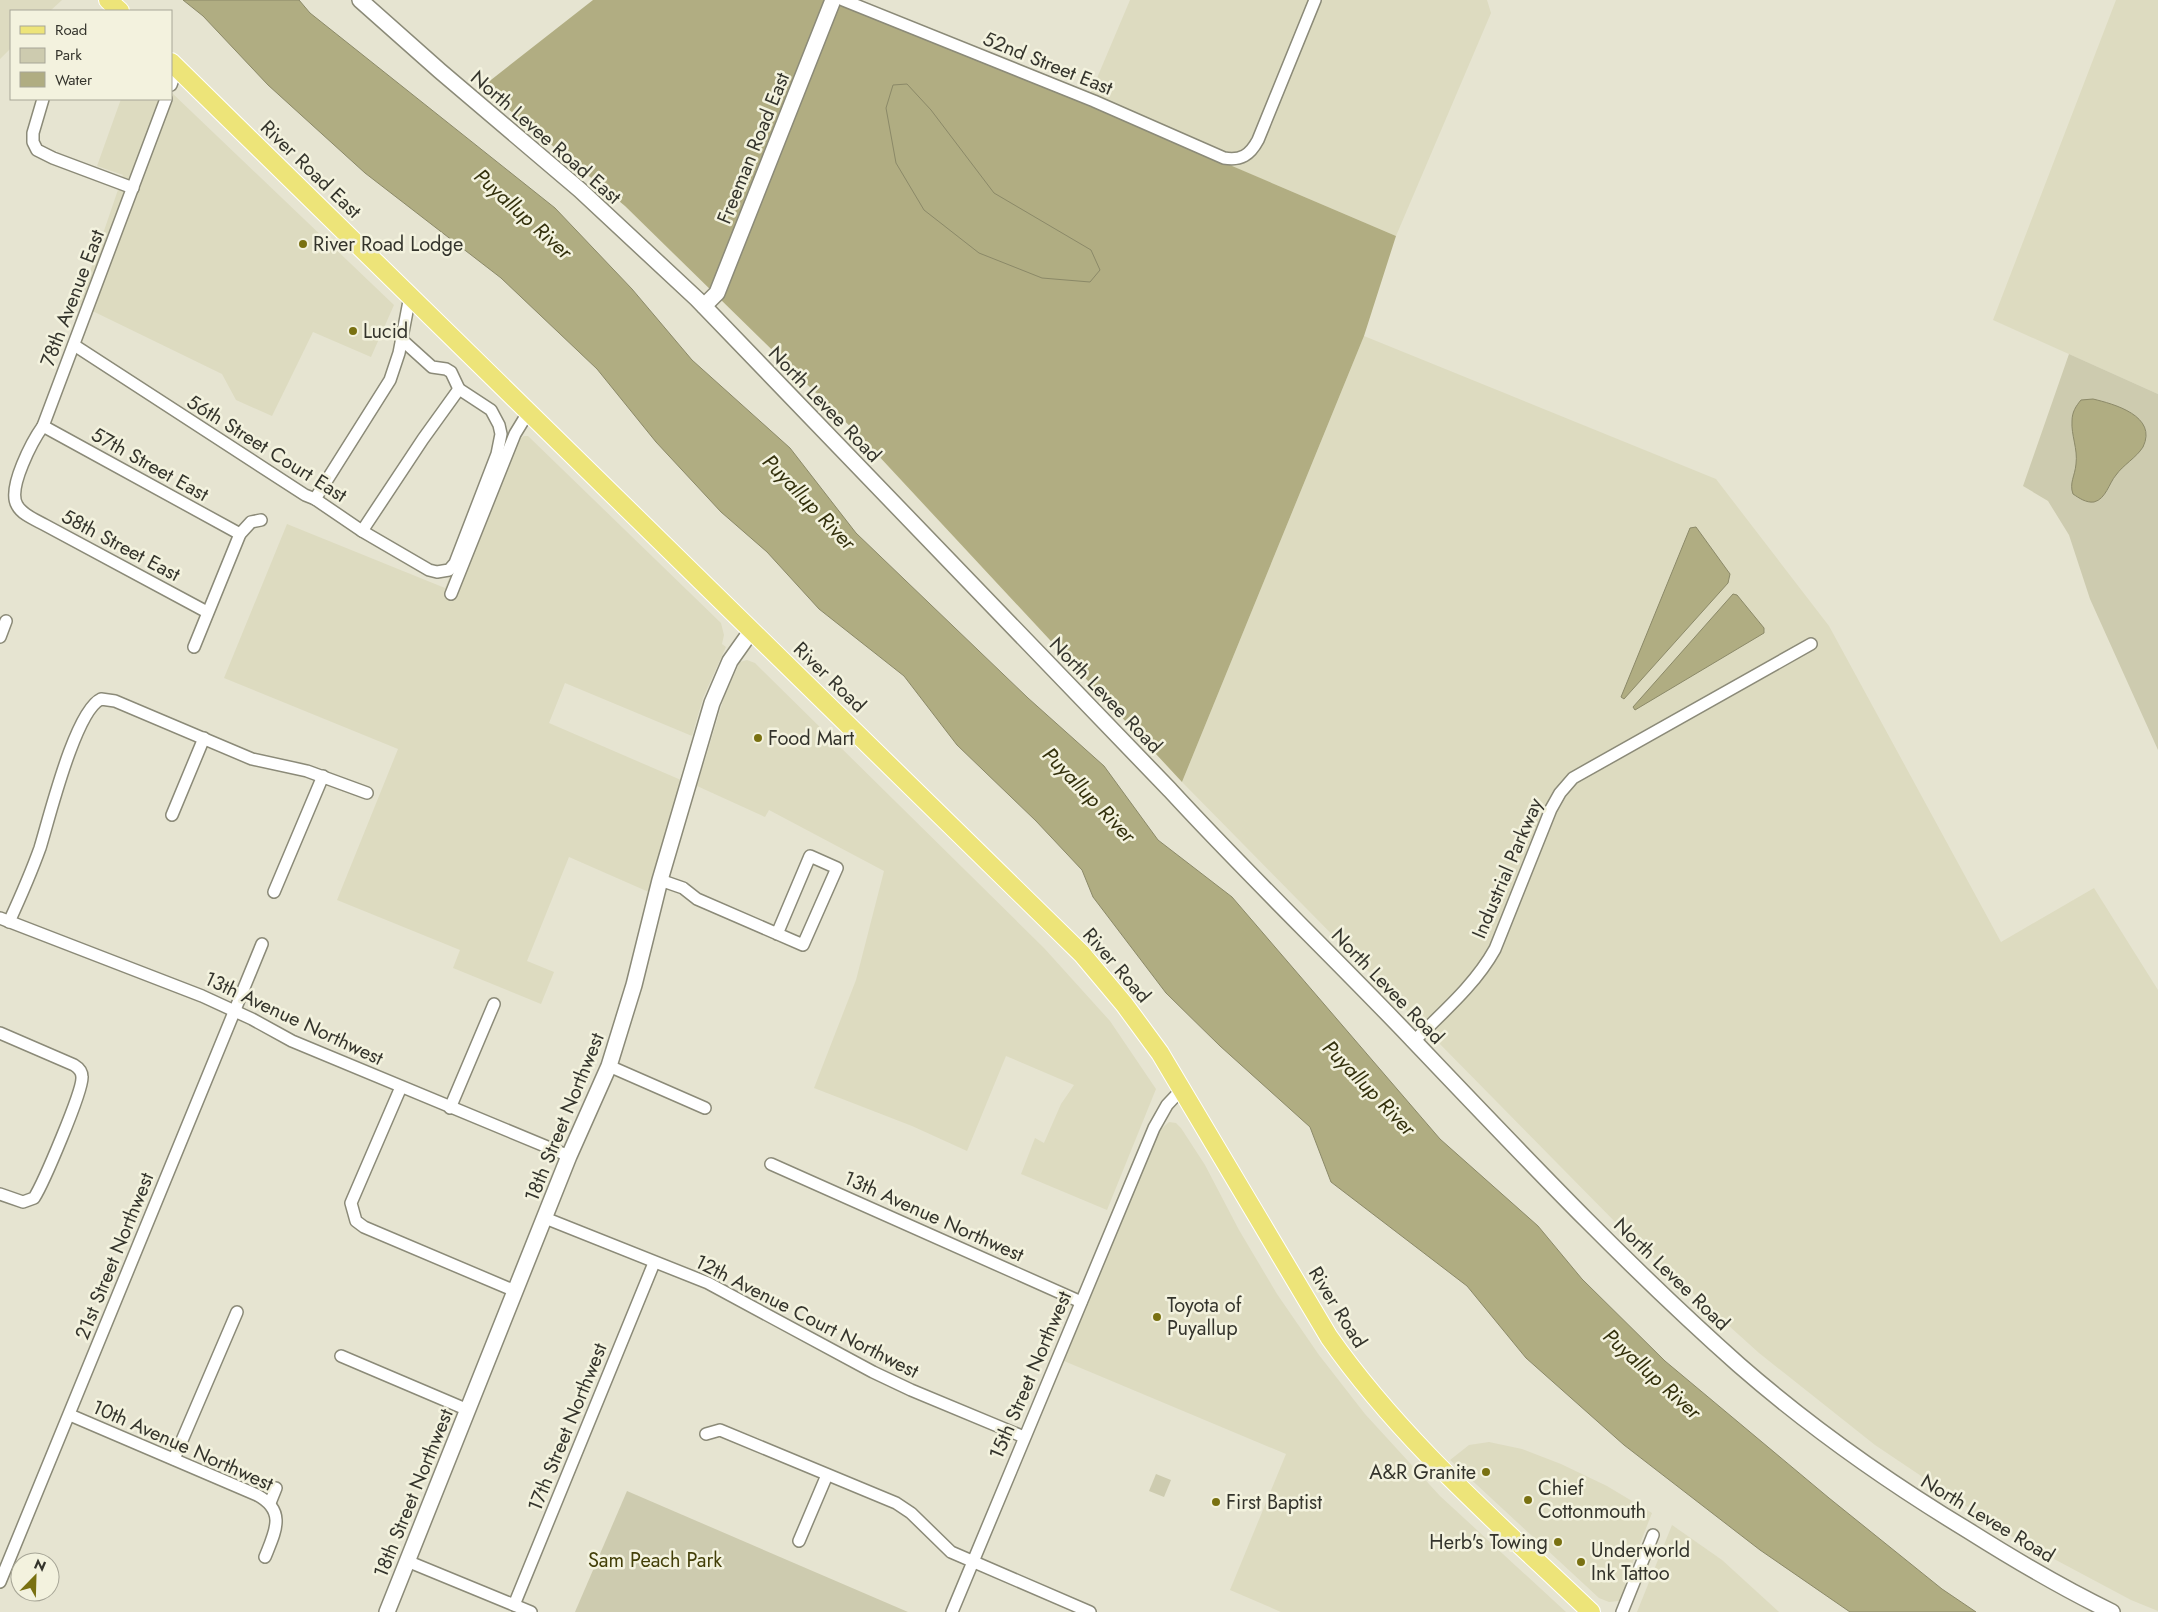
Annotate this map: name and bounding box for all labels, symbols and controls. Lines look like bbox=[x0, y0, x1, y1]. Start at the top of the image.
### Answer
legend bbox=[10, 10, 172, 100]
text: Road bbox=[55, 19, 87, 41]
street label: 52nd Street East bbox=[979, 24, 1117, 103]
text: Park bbox=[55, 44, 82, 66]
street label: North Levee Road East bbox=[464, 64, 628, 211]
street label: Freeman Road East bbox=[710, 68, 797, 228]
text: Water bbox=[55, 69, 93, 91]
street label: River Road East bbox=[254, 114, 368, 225]
water label: Puyallup River bbox=[467, 162, 579, 267]
street label: 78th Avenue East bbox=[33, 225, 112, 371]
place label: River Road Lodge bbox=[313, 230, 463, 259]
marker: River Road Lodge bbox=[297, 238, 309, 250]
place label: Lucid bbox=[363, 317, 408, 346]
marker: Lucid bbox=[347, 325, 359, 337]
street label: North Levee Road bbox=[761, 340, 888, 469]
street label: 56th Street Court East bbox=[181, 387, 353, 510]
street label: 57th Street East bbox=[86, 420, 214, 509]
water label: Puyallup River bbox=[756, 447, 863, 557]
street label: 58th Street East bbox=[56, 502, 185, 589]
street label: North Levee Road bbox=[1042, 631, 1169, 760]
street label: River Road bbox=[787, 635, 873, 719]
place label: Food Mart bbox=[768, 724, 854, 753]
marker: Food Mart bbox=[752, 732, 764, 744]
water label: Puyallup River bbox=[1036, 740, 1143, 850]
street label: Industrial Parkway bbox=[1465, 793, 1550, 943]
street label: River Road bbox=[1076, 921, 1157, 1009]
street label: North Levee Road bbox=[1324, 922, 1451, 1051]
street label: 13th Avenue Northwest bbox=[200, 964, 388, 1073]
street label: 18th Street Northwest bbox=[517, 1028, 612, 1206]
water label: Puyallup River bbox=[1316, 1033, 1423, 1143]
street label: 13th Avenue Northwest bbox=[839, 1164, 1029, 1269]
street label: 21st Street Northwest bbox=[68, 1168, 161, 1344]
street label: North Levee Road bbox=[1607, 1211, 1736, 1338]
street label: 12th Avenue Court Northwest bbox=[690, 1247, 924, 1386]
street label: River Road bbox=[1301, 1261, 1374, 1354]
street label: 15th Street Northwest bbox=[982, 1286, 1079, 1464]
place label: Toyota of Puyallup bbox=[1167, 1291, 1243, 1343]
marker: Toyota of Puyallup bbox=[1151, 1311, 1163, 1323]
water label: Puyallup River bbox=[1596, 1322, 1708, 1427]
street label: 17th Street Northwest bbox=[520, 1338, 615, 1516]
street label: 10th Avenue Northwest bbox=[88, 1392, 278, 1499]
street label: 18th Street Northwest bbox=[366, 1404, 461, 1582]
place label: A&R Granite bbox=[1369, 1458, 1476, 1487]
marker: A&R Granite bbox=[1480, 1466, 1492, 1478]
street label: North Levee Road bbox=[1915, 1467, 2060, 1570]
place label: Chief Cottonmouth bbox=[1538, 1474, 1646, 1526]
place label: First Baptist bbox=[1226, 1488, 1322, 1517]
marker: Chief Cottonmouth bbox=[1522, 1494, 1534, 1506]
marker: First Baptist bbox=[1210, 1496, 1222, 1508]
place label: Herb's Towing bbox=[1429, 1528, 1548, 1557]
marker: Herb's Towing bbox=[1552, 1536, 1564, 1548]
place label: Underworld Ink Tattoo bbox=[1591, 1536, 1690, 1588]
park label: Sam Peach Park bbox=[588, 1546, 722, 1575]
north arrow bbox=[10, 1552, 60, 1602]
text: N bbox=[31, 1554, 49, 1576]
marker: Underworld Ink Tattoo bbox=[1575, 1556, 1587, 1568]

